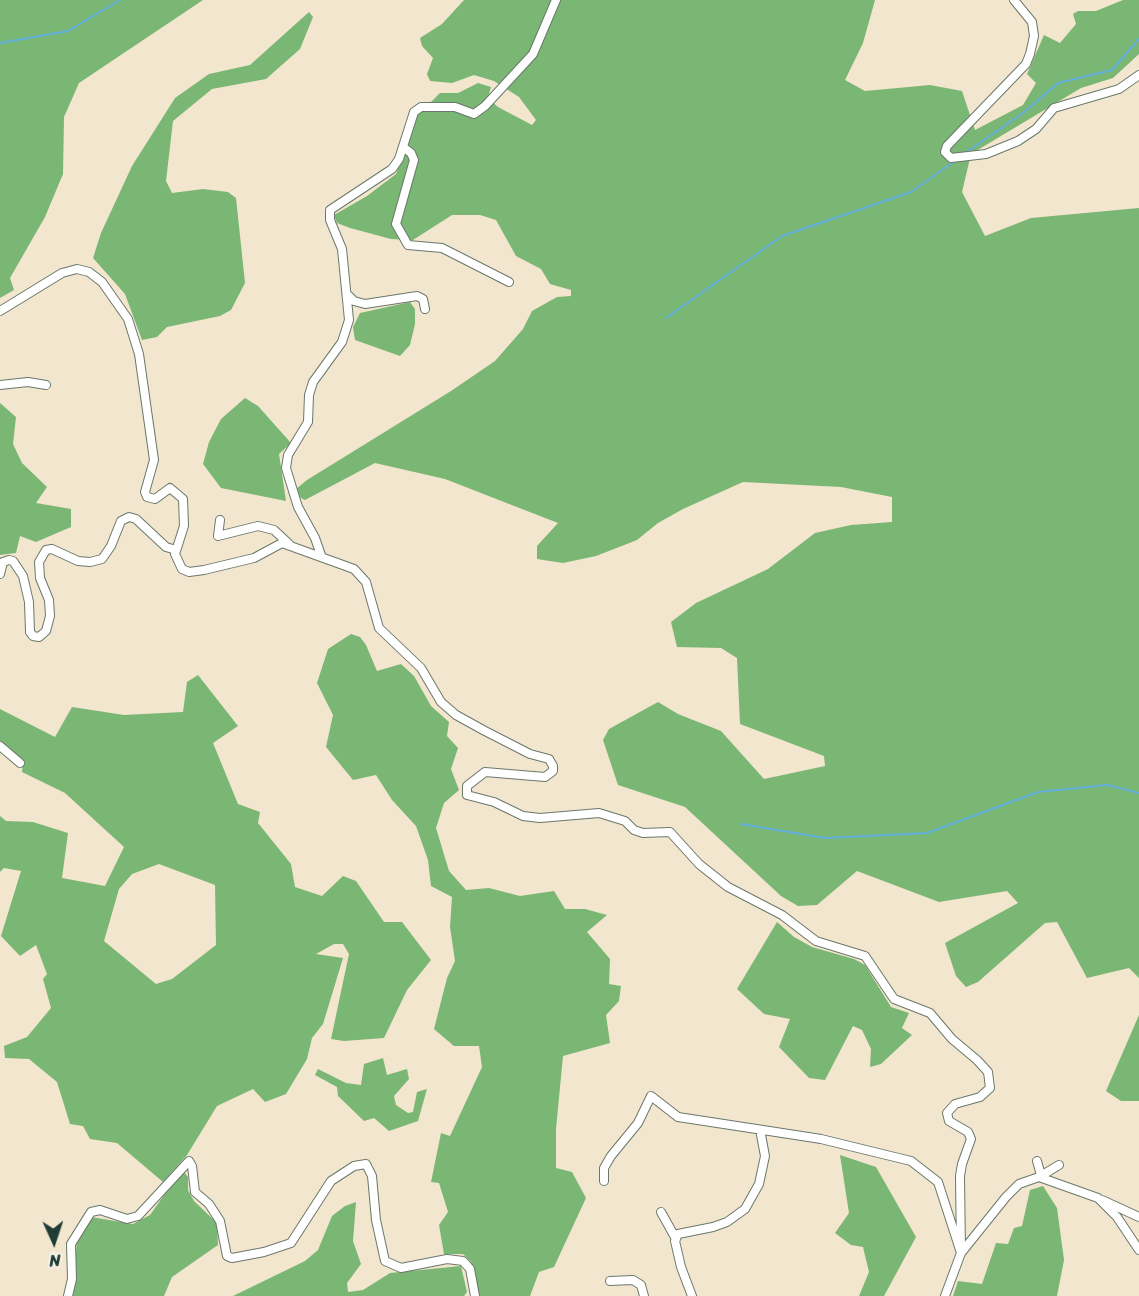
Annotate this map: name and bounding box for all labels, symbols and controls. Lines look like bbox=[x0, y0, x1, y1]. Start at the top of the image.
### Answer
north arrow bbox=[24, 1212, 84, 1272]
text: N bbox=[49, 1246, 61, 1275]

